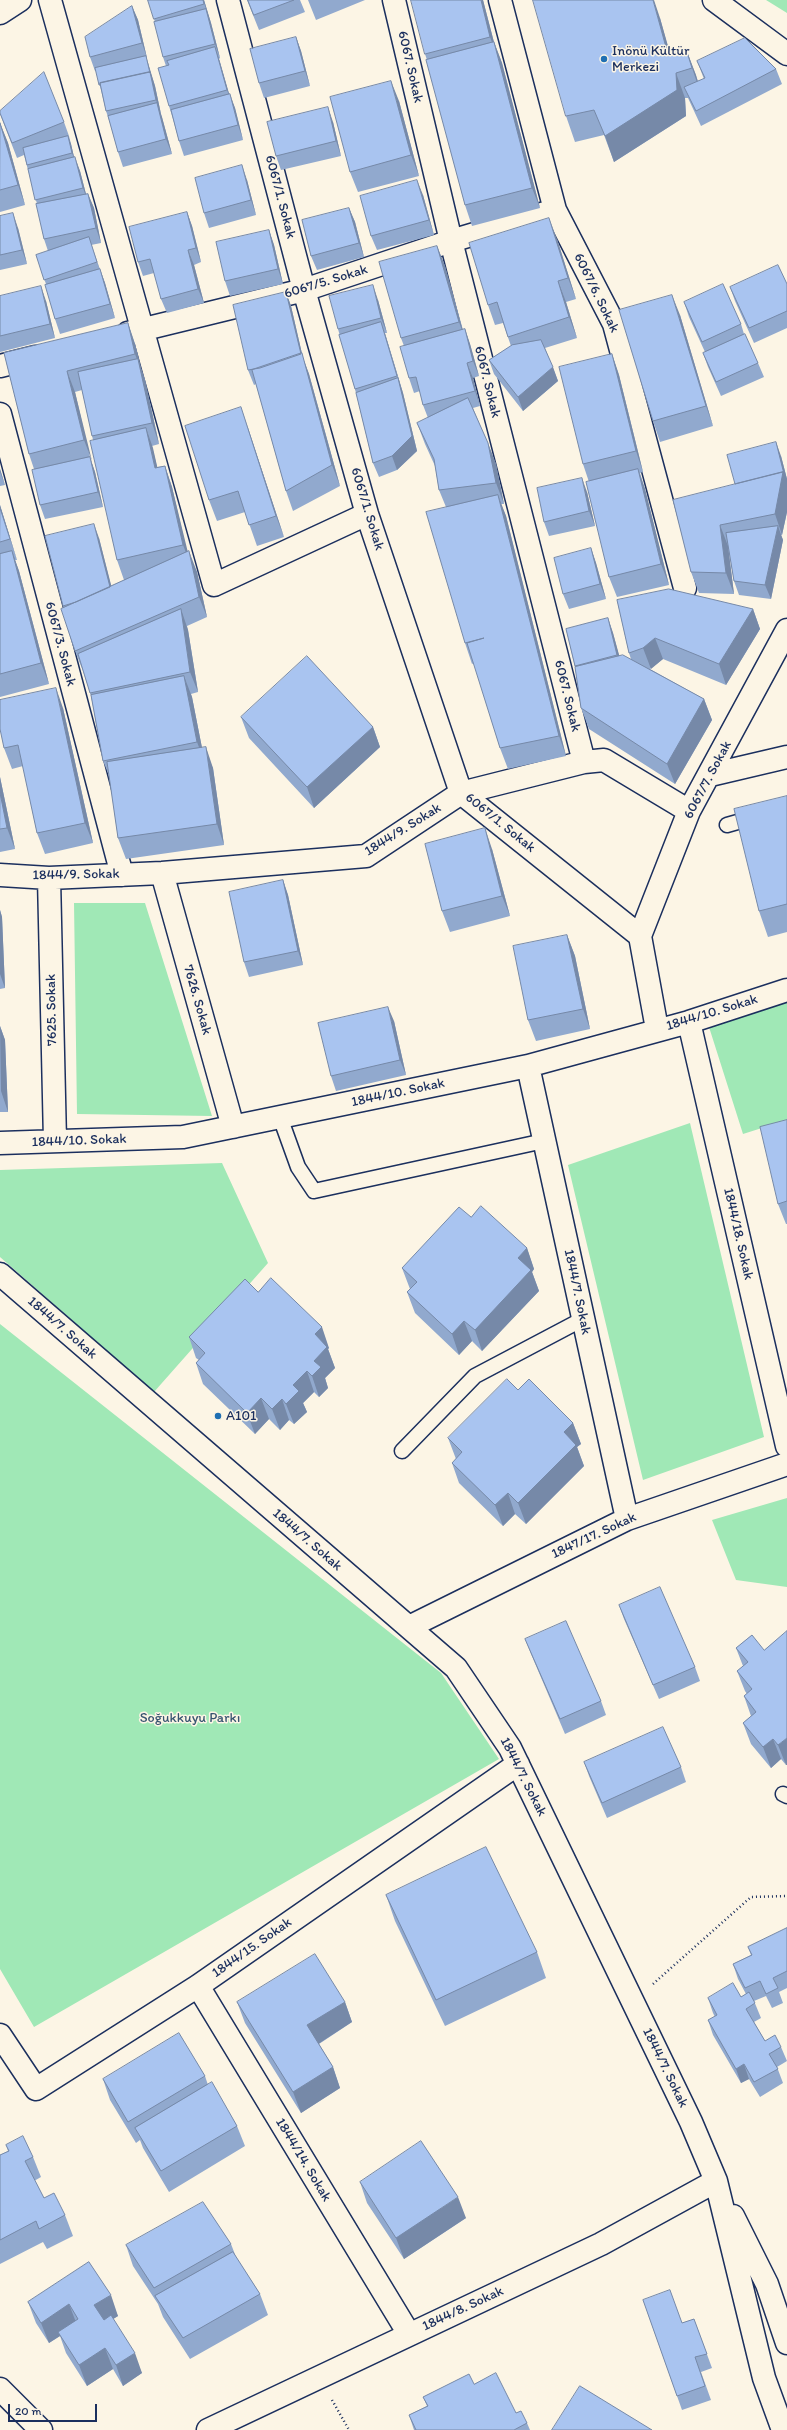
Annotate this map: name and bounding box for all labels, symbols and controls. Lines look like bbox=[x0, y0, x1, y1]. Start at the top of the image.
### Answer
street label: 6067. Sokak bbox=[394, 29, 426, 105]
place label: Inönü Kültür Merkezi bbox=[612, 43, 690, 76]
marker: Inönü Kültür Merkezi bbox=[599, 54, 609, 64]
street label: 6067/1. Sokak bbox=[261, 153, 299, 241]
street label: 6067/6. Sokak bbox=[569, 250, 623, 336]
street label: 6067/5. Sokak bbox=[282, 261, 370, 303]
street label: 6067. Sokak bbox=[470, 344, 504, 420]
street label: 6067/1. Sokak bbox=[346, 466, 388, 552]
street label: 6067/3. Sokak bbox=[41, 600, 79, 688]
street label: 6067. Sokak bbox=[550, 658, 584, 734]
street label: 6067/7. Sokak bbox=[680, 738, 736, 822]
street label: 6067/1. Sokak bbox=[461, 790, 539, 856]
street label: 1844/9. Sokak bbox=[362, 800, 444, 860]
street label: 1844/9. Sokak bbox=[32, 866, 120, 884]
street label: 7626. Sokak bbox=[179, 963, 215, 1037]
street label: 7625. Sokak bbox=[43, 974, 61, 1046]
street label: 1844/10. Sokak bbox=[664, 991, 760, 1035]
street label: 1844/10. Sokak bbox=[350, 1075, 446, 1111]
street label: 1844/10. Sokak bbox=[31, 1131, 127, 1151]
street label: 1844/18. Sokak bbox=[719, 1186, 757, 1282]
street label: 1844/7. Sokak bbox=[560, 1248, 594, 1336]
street label: 1844/7. Sokak bbox=[24, 1293, 100, 1363]
place label: A101 bbox=[226, 1408, 257, 1424]
marker: A101 bbox=[213, 1411, 223, 1421]
street label: 1844/7. Sokak bbox=[269, 1505, 345, 1575]
street label: 1847/17. Sokak bbox=[549, 1509, 639, 1563]
park label: Soğukkuyu Parkı bbox=[140, 1710, 240, 1726]
street label: 1844/7. Sokak bbox=[496, 1735, 550, 1819]
street label: 1844/15. Sokak bbox=[209, 1914, 295, 1982]
street label: 1844/7. Sokak bbox=[638, 2025, 692, 2111]
street label: 1844/14. Sokak bbox=[271, 2115, 335, 2205]
street label: 1844/8. Sokak bbox=[420, 2283, 506, 2335]
scale bar bbox=[10, 2396, 99, 2422]
text: 20 m bbox=[15, 2404, 42, 2418]

